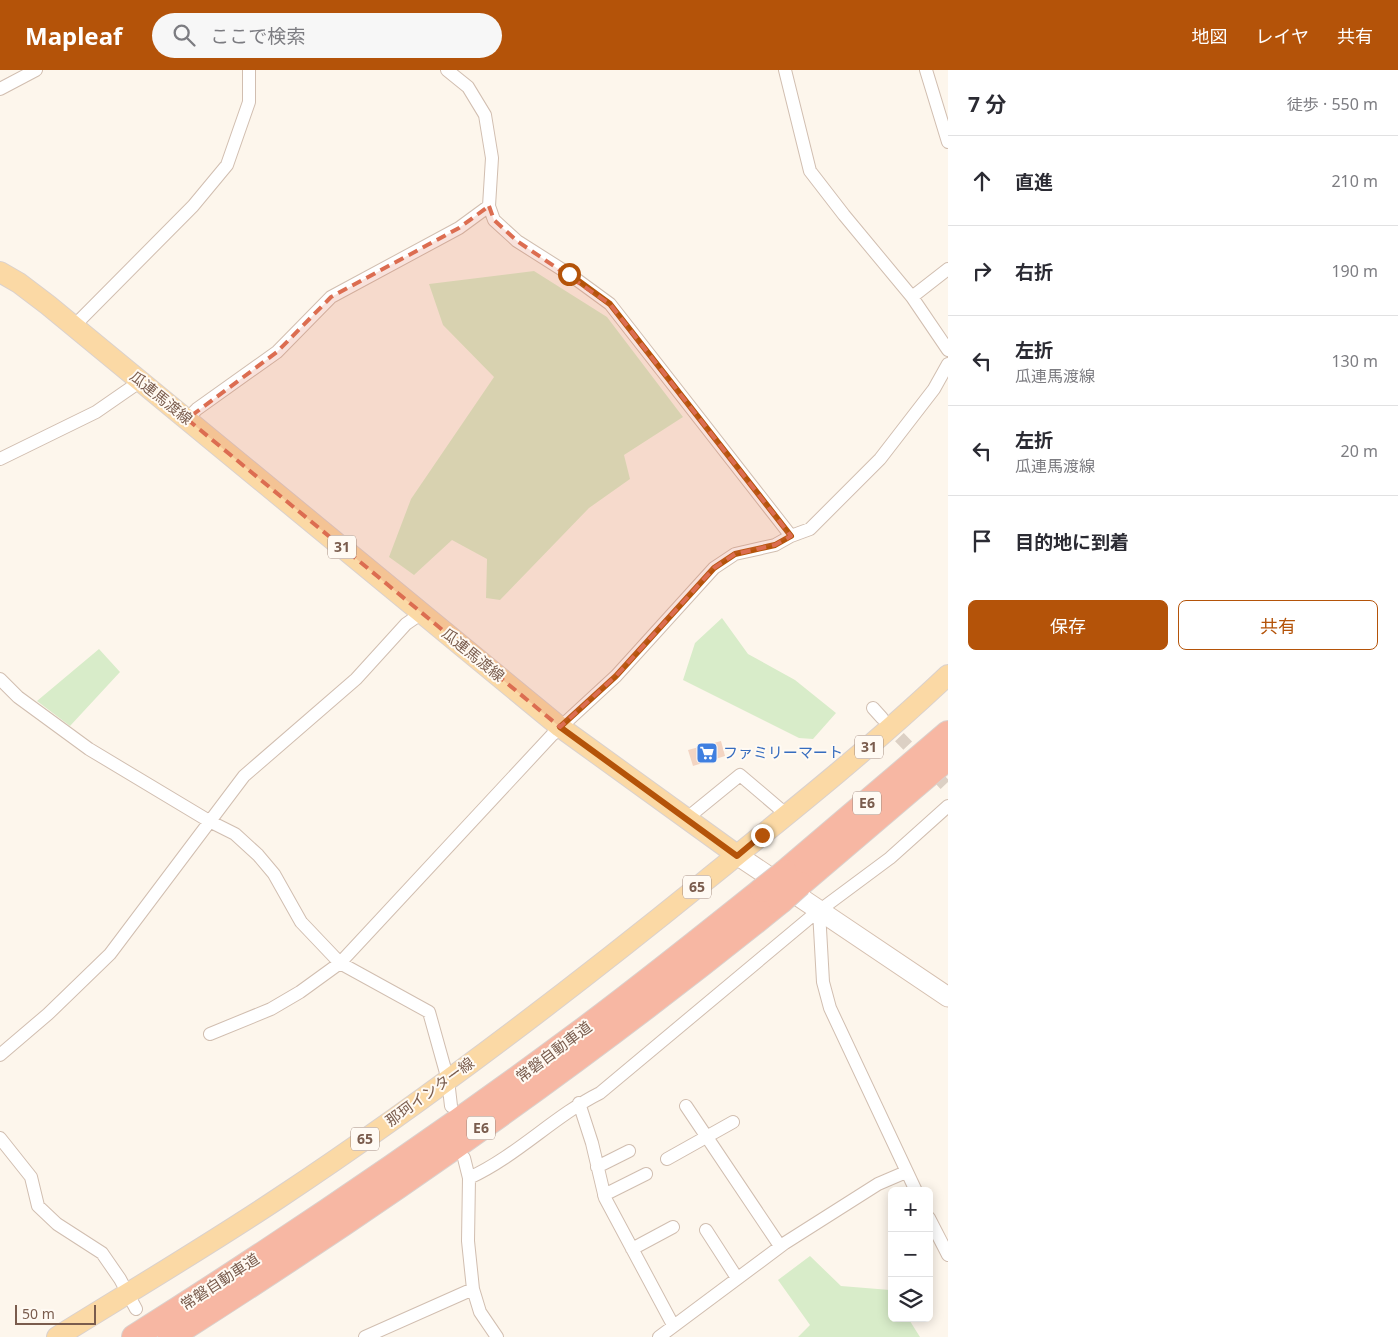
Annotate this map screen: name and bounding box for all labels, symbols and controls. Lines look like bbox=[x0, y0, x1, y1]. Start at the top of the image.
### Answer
search box bbox=[152, 13, 502, 58]
text: Mapleaf bbox=[25, 19, 122, 52]
icon: search bbox=[170, 21, 198, 49]
text: ここで検索 bbox=[210, 23, 305, 49]
text: 地図 bbox=[1192, 24, 1228, 48]
text: レイヤ bbox=[1256, 24, 1309, 48]
text: 共有 bbox=[1337, 24, 1373, 48]
text: 7 分 bbox=[968, 90, 1006, 118]
text: 徒歩 · 550 m bbox=[1287, 93, 1378, 115]
icon: ahead bbox=[968, 167, 996, 195]
text: 直進 bbox=[1015, 169, 1053, 195]
text: 210 m bbox=[1331, 170, 1378, 192]
icon: right bbox=[968, 257, 996, 285]
text: 右折 bbox=[1015, 259, 1053, 285]
text: 190 m bbox=[1331, 260, 1378, 282]
route start bbox=[558, 263, 581, 286]
text: 左折 bbox=[1015, 337, 1053, 363]
icon: left bbox=[968, 347, 996, 375]
text: 130 m bbox=[1331, 350, 1378, 372]
text: 瓜連馬渡線 bbox=[1015, 365, 1095, 387]
street label: 瓜連馬渡線 bbox=[126, 366, 197, 429]
text: 左折 bbox=[1015, 427, 1053, 453]
icon: left bbox=[968, 437, 996, 465]
text: 20 m bbox=[1341, 440, 1378, 462]
text: 瓜連馬渡線 bbox=[1015, 455, 1095, 477]
icon: arrive bbox=[968, 527, 996, 555]
text: 目的地に到着 bbox=[1015, 529, 1129, 555]
road number: 31 bbox=[328, 536, 356, 558]
button: 保存 bbox=[968, 600, 1168, 650]
button: 共有 bbox=[1178, 600, 1378, 650]
street label: 瓜連馬渡線 bbox=[438, 623, 509, 686]
road number: 31 bbox=[855, 736, 883, 759]
supermarket icon: ファミリーマート bbox=[695, 741, 719, 765]
place label: ファミリーマート bbox=[723, 742, 843, 762]
road number: E6 bbox=[853, 791, 881, 814]
route end bbox=[751, 824, 774, 847]
road number: 65 bbox=[683, 876, 711, 899]
street label: 常磐自動車道 bbox=[511, 1016, 595, 1086]
street label: 那珂インター線 bbox=[381, 1052, 478, 1130]
road number: E6 bbox=[467, 1116, 495, 1140]
road number: 65 bbox=[351, 1128, 379, 1150]
map controls bbox=[888, 1187, 933, 1322]
button: + bbox=[888, 1187, 933, 1232]
button: − bbox=[888, 1232, 933, 1277]
street label: 常磐自動車道 bbox=[176, 1248, 263, 1314]
button: layers bbox=[888, 1277, 933, 1322]
scale bar bbox=[15, 1302, 96, 1325]
text: 50 m bbox=[22, 1304, 55, 1323]

